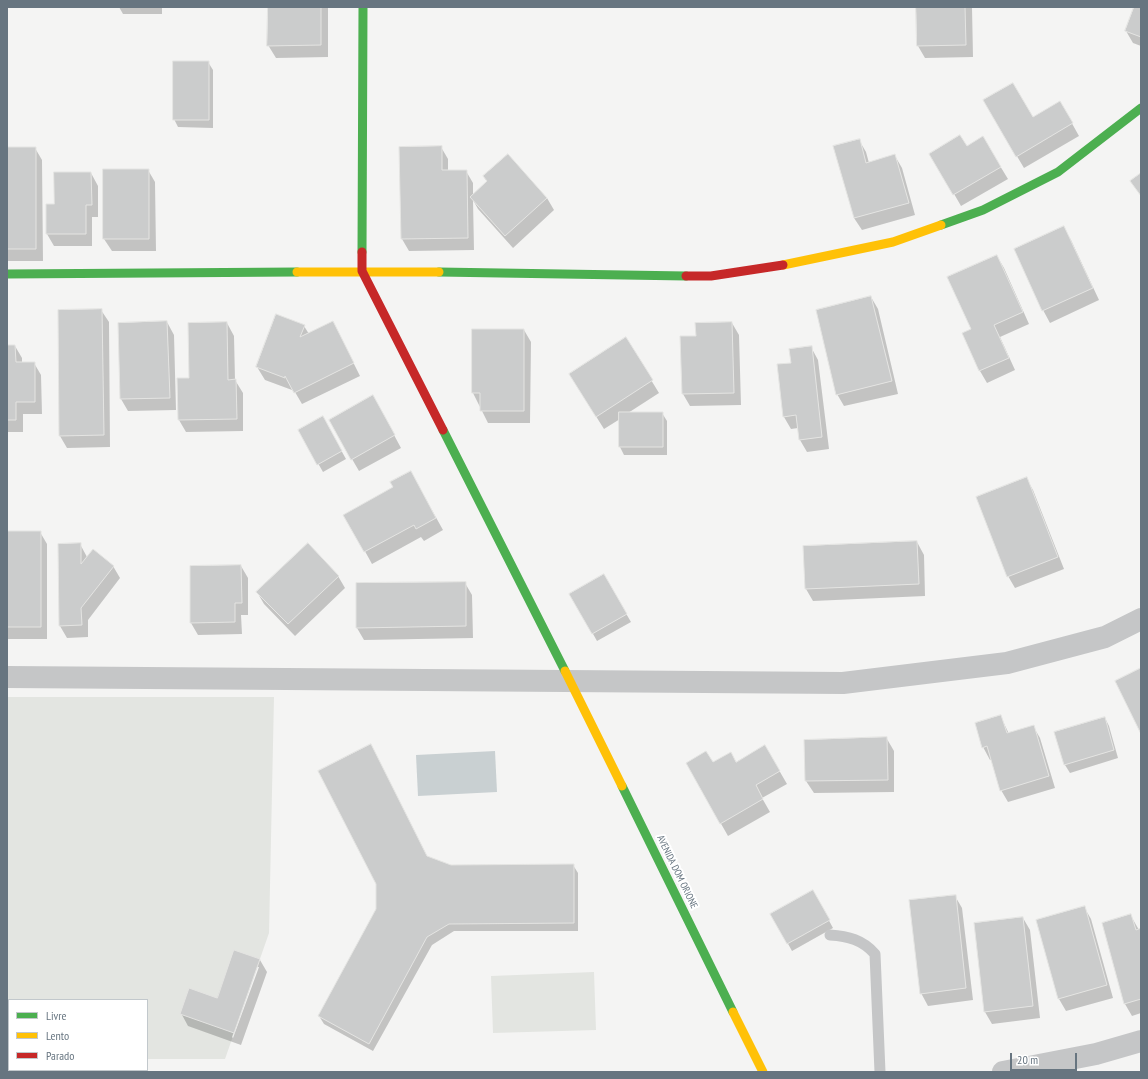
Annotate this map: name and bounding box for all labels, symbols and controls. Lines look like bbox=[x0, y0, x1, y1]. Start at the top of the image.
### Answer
street label: AVENIDA DOM ORIONE bbox=[654, 833, 700, 911]
legend bbox=[8, 999, 148, 1071]
text: Livre bbox=[46, 1008, 66, 1023]
text: Lento bbox=[46, 1028, 69, 1043]
scale bar bbox=[1012, 1045, 1079, 1071]
text: Parado bbox=[46, 1048, 74, 1063]
text: 20 m bbox=[1017, 1052, 1038, 1067]

